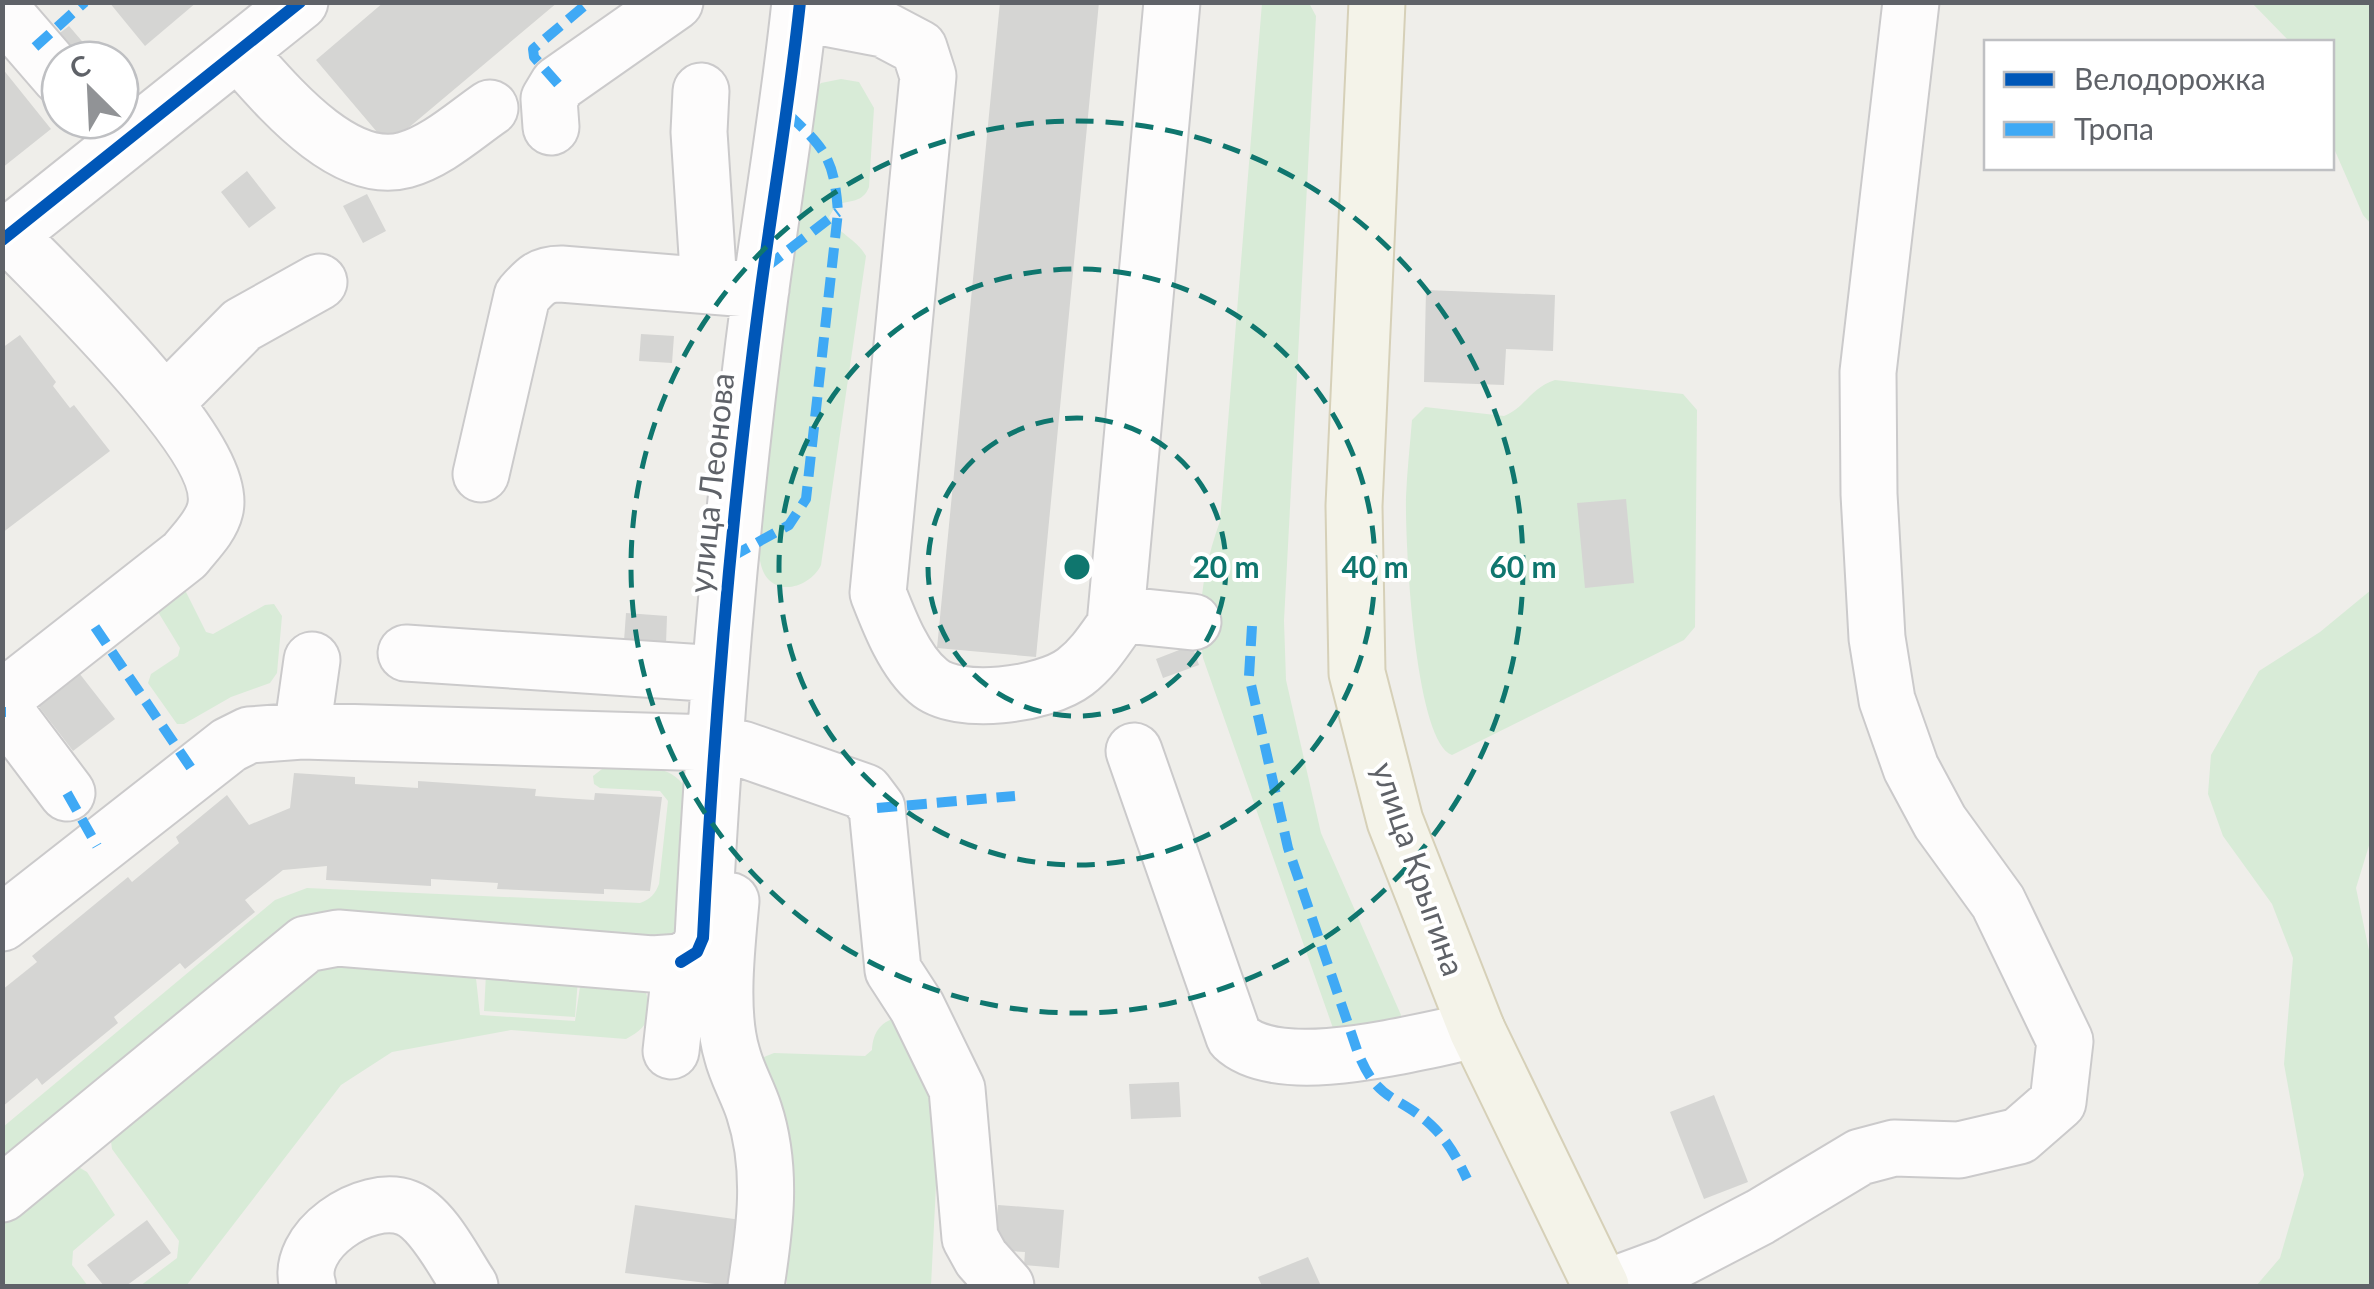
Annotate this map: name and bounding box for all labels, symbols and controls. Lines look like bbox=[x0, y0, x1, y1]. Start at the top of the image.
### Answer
north arrow bbox=[40, 40, 140, 140]
legend bbox=[1984, 40, 2334, 170]
text: С bbox=[64, 47, 95, 86]
text: Велодорожка bbox=[2074, 60, 2266, 96]
text: Тропа bbox=[2074, 110, 2154, 146]
street label: улица Леонова bbox=[680, 371, 741, 595]
text: 20 m bbox=[1192, 548, 1260, 584]
text: 40 m bbox=[1341, 548, 1409, 584]
text: 60 m bbox=[1489, 548, 1557, 584]
centre of rings bbox=[1059, 549, 1095, 585]
street label: улица Крыгина bbox=[1365, 757, 1474, 980]

